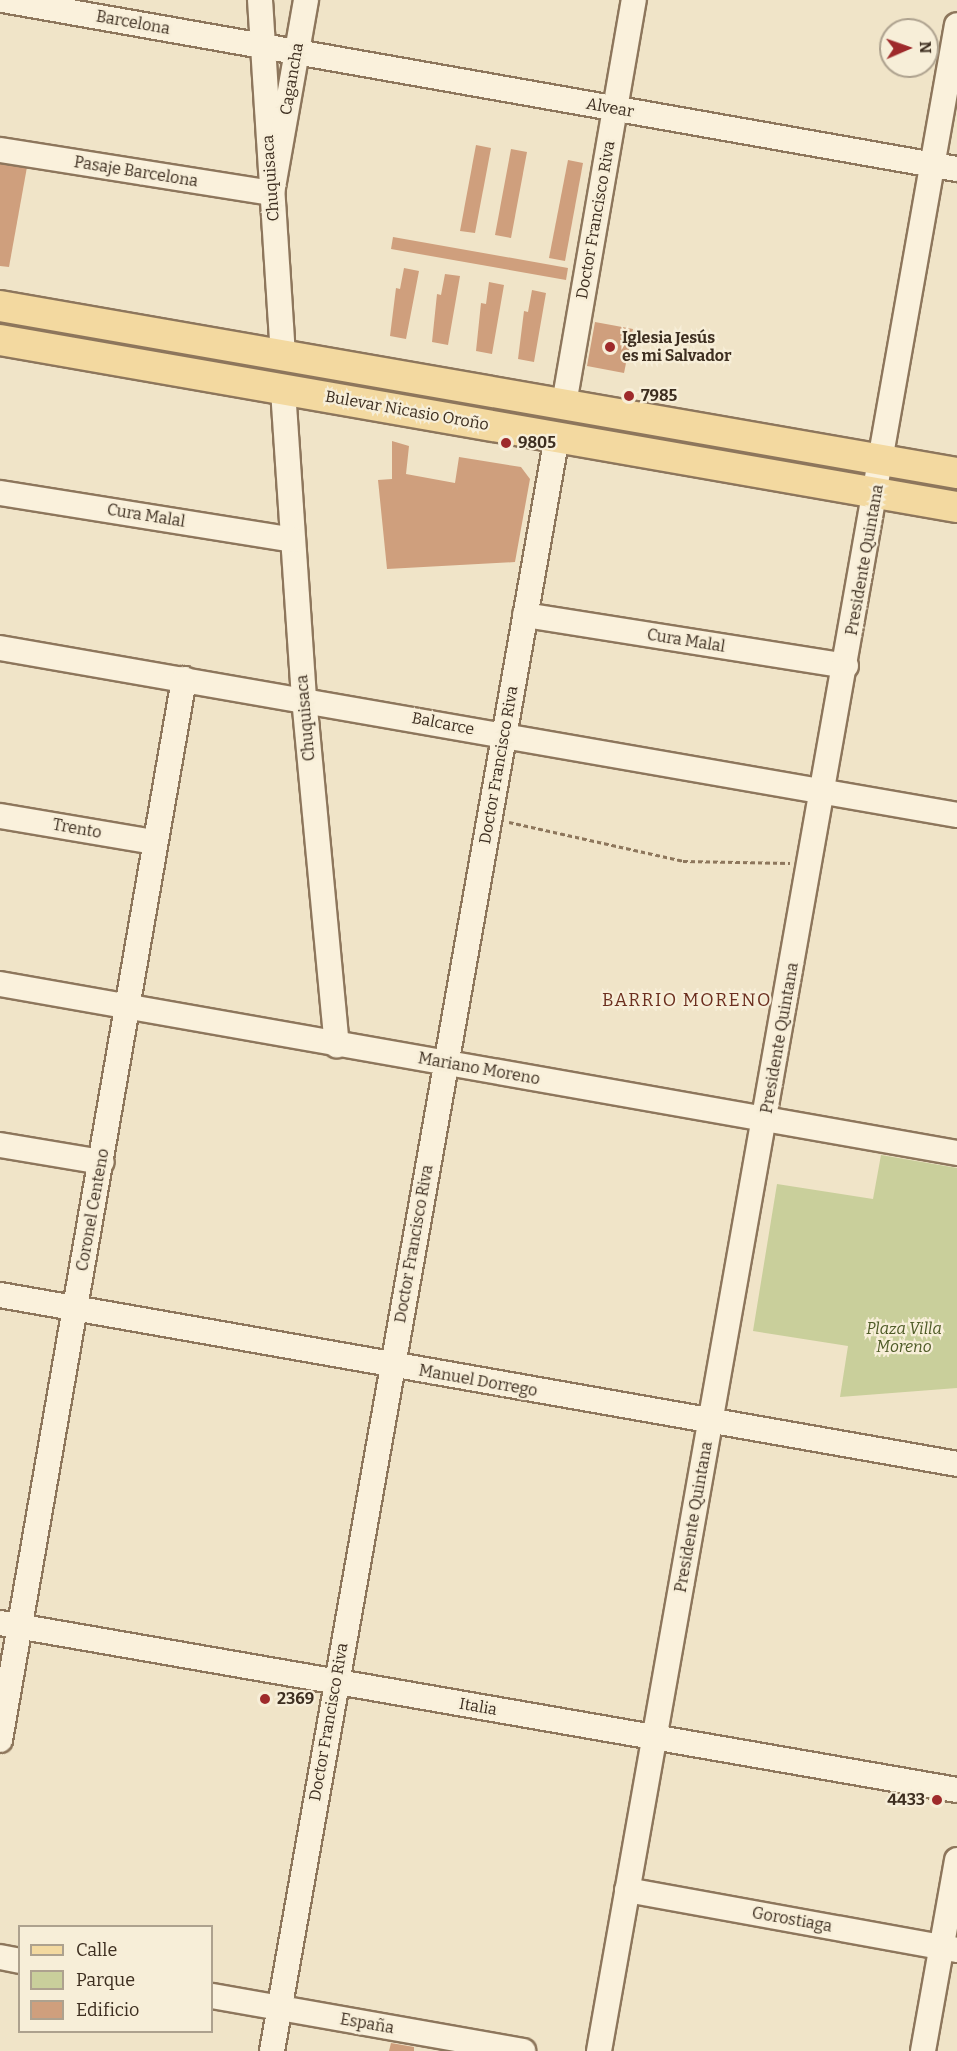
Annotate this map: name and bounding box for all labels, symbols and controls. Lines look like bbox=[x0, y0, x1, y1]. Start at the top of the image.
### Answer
street label: Barcelona bbox=[95, 7, 171, 39]
north arrow bbox=[879, 18, 939, 78]
street label: Cagancha bbox=[276, 41, 308, 117]
text: N bbox=[916, 41, 935, 54]
street label: Alvear bbox=[585, 94, 635, 122]
street label: Chuquisaca bbox=[258, 134, 284, 222]
street label: Doctor Francisco Riva bbox=[573, 139, 619, 301]
street label: Pasaje Barcelona bbox=[73, 153, 199, 191]
place label: Iglesia Jesús es mi Salvador bbox=[622, 328, 732, 366]
marker: Iglesia Jesús es mi Salvador bbox=[603, 340, 617, 354]
place label: 7985 bbox=[641, 386, 677, 406]
street label: Bulevar Nicasio Oroño bbox=[324, 387, 490, 435]
marker: 7985 bbox=[622, 389, 636, 403]
place label: 9805 bbox=[518, 433, 556, 453]
marker: 9805 bbox=[499, 436, 513, 450]
street label: Presidente Quintana bbox=[842, 483, 888, 637]
street label: Cura Malal bbox=[106, 500, 186, 532]
street label: Cura Malal bbox=[646, 625, 726, 657]
street label: Chuquisaca bbox=[293, 674, 319, 762]
street label: Doctor Francisco Riva bbox=[476, 684, 522, 846]
street label: Balcarce bbox=[410, 709, 476, 739]
street label: Trento bbox=[51, 815, 103, 843]
street label: Presidente Quintana bbox=[757, 961, 803, 1115]
district label: BARRIO MORENO bbox=[602, 989, 772, 1011]
street label: Mariano Moreno bbox=[417, 1049, 541, 1089]
street label: Coronel Centeno bbox=[73, 1147, 113, 1273]
street label: Doctor Francisco Riva bbox=[391, 1163, 437, 1325]
park label: Plaza Villa Moreno bbox=[866, 1319, 942, 1357]
street label: Manuel Dorrego bbox=[417, 1361, 539, 1401]
street label: Presidente Quintana bbox=[671, 1440, 717, 1594]
street label: Doctor Francisco Riva bbox=[306, 1641, 352, 1803]
place label: 2369 bbox=[277, 1689, 314, 1709]
marker: 2369 bbox=[258, 1692, 272, 1706]
street label: Italia bbox=[458, 1694, 498, 1720]
place label: 4433 bbox=[887, 1790, 925, 1810]
marker: 4433 bbox=[930, 1793, 944, 1807]
street label: Gorostiaga bbox=[750, 1904, 834, 1936]
legend bbox=[18, 1925, 213, 2033]
text: Calle bbox=[76, 1939, 117, 1961]
text: Parque bbox=[76, 1969, 135, 1991]
text: Edificio bbox=[76, 1999, 139, 2021]
street label: España bbox=[339, 2010, 395, 2038]

